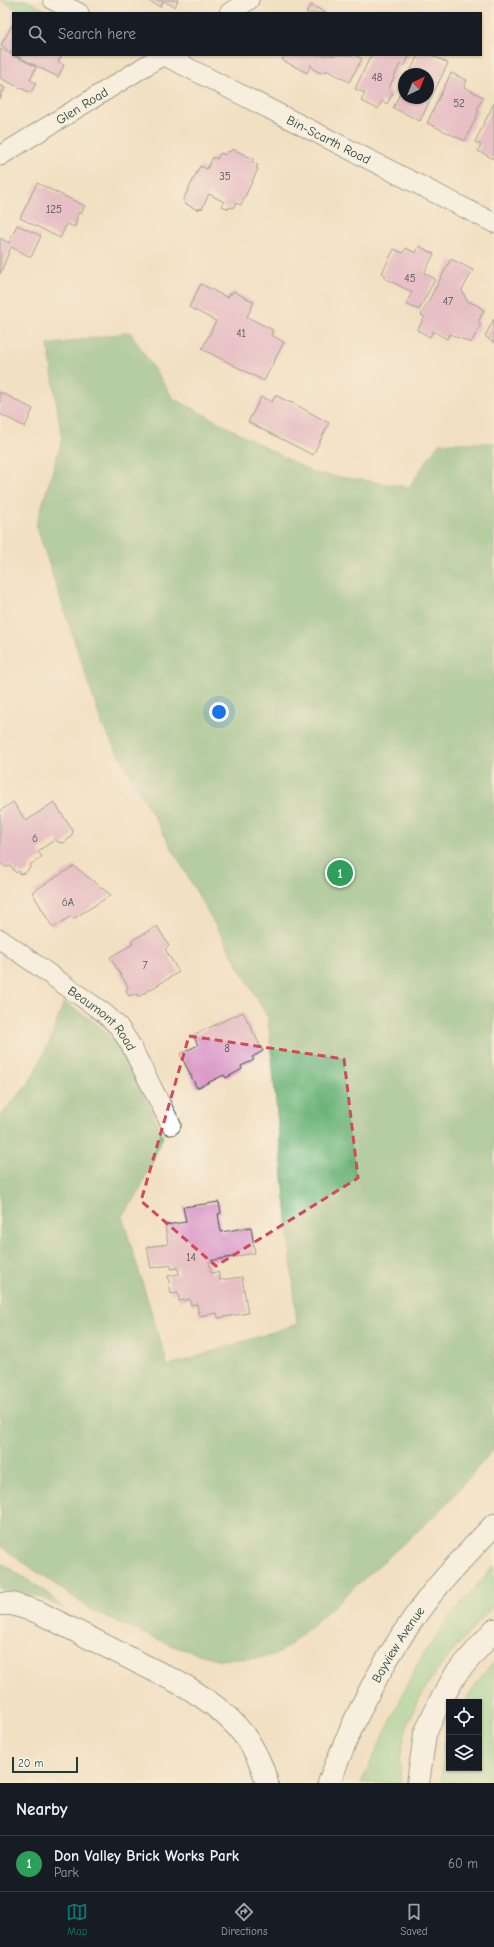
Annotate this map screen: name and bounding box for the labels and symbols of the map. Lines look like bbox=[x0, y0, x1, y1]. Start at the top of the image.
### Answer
north arrow bbox=[398, 68, 434, 104]
house number: 48 bbox=[372, 71, 383, 84]
street label: Glen Road bbox=[53, 84, 111, 128]
house number: 52 bbox=[453, 97, 465, 110]
street label: Bin-Scarth Road bbox=[284, 112, 373, 167]
house number: 35 bbox=[219, 170, 231, 183]
house number: 125 bbox=[46, 203, 62, 216]
house number: 45 bbox=[404, 272, 416, 285]
house number: 47 bbox=[443, 295, 453, 308]
house number: 41 bbox=[236, 327, 246, 340]
your location bbox=[209, 702, 229, 722]
house number: 6 bbox=[32, 832, 38, 845]
pin: 1 bbox=[327, 858, 353, 888]
house number: 6A bbox=[62, 896, 75, 909]
house number: 7 bbox=[142, 959, 148, 972]
street label: Beaumont Road bbox=[65, 983, 139, 1053]
house number: 8 bbox=[224, 1042, 230, 1055]
house number: 14 bbox=[186, 1251, 196, 1264]
street label: Bayview Avenue bbox=[368, 1603, 428, 1685]
scale bar bbox=[12, 1755, 78, 1774]

